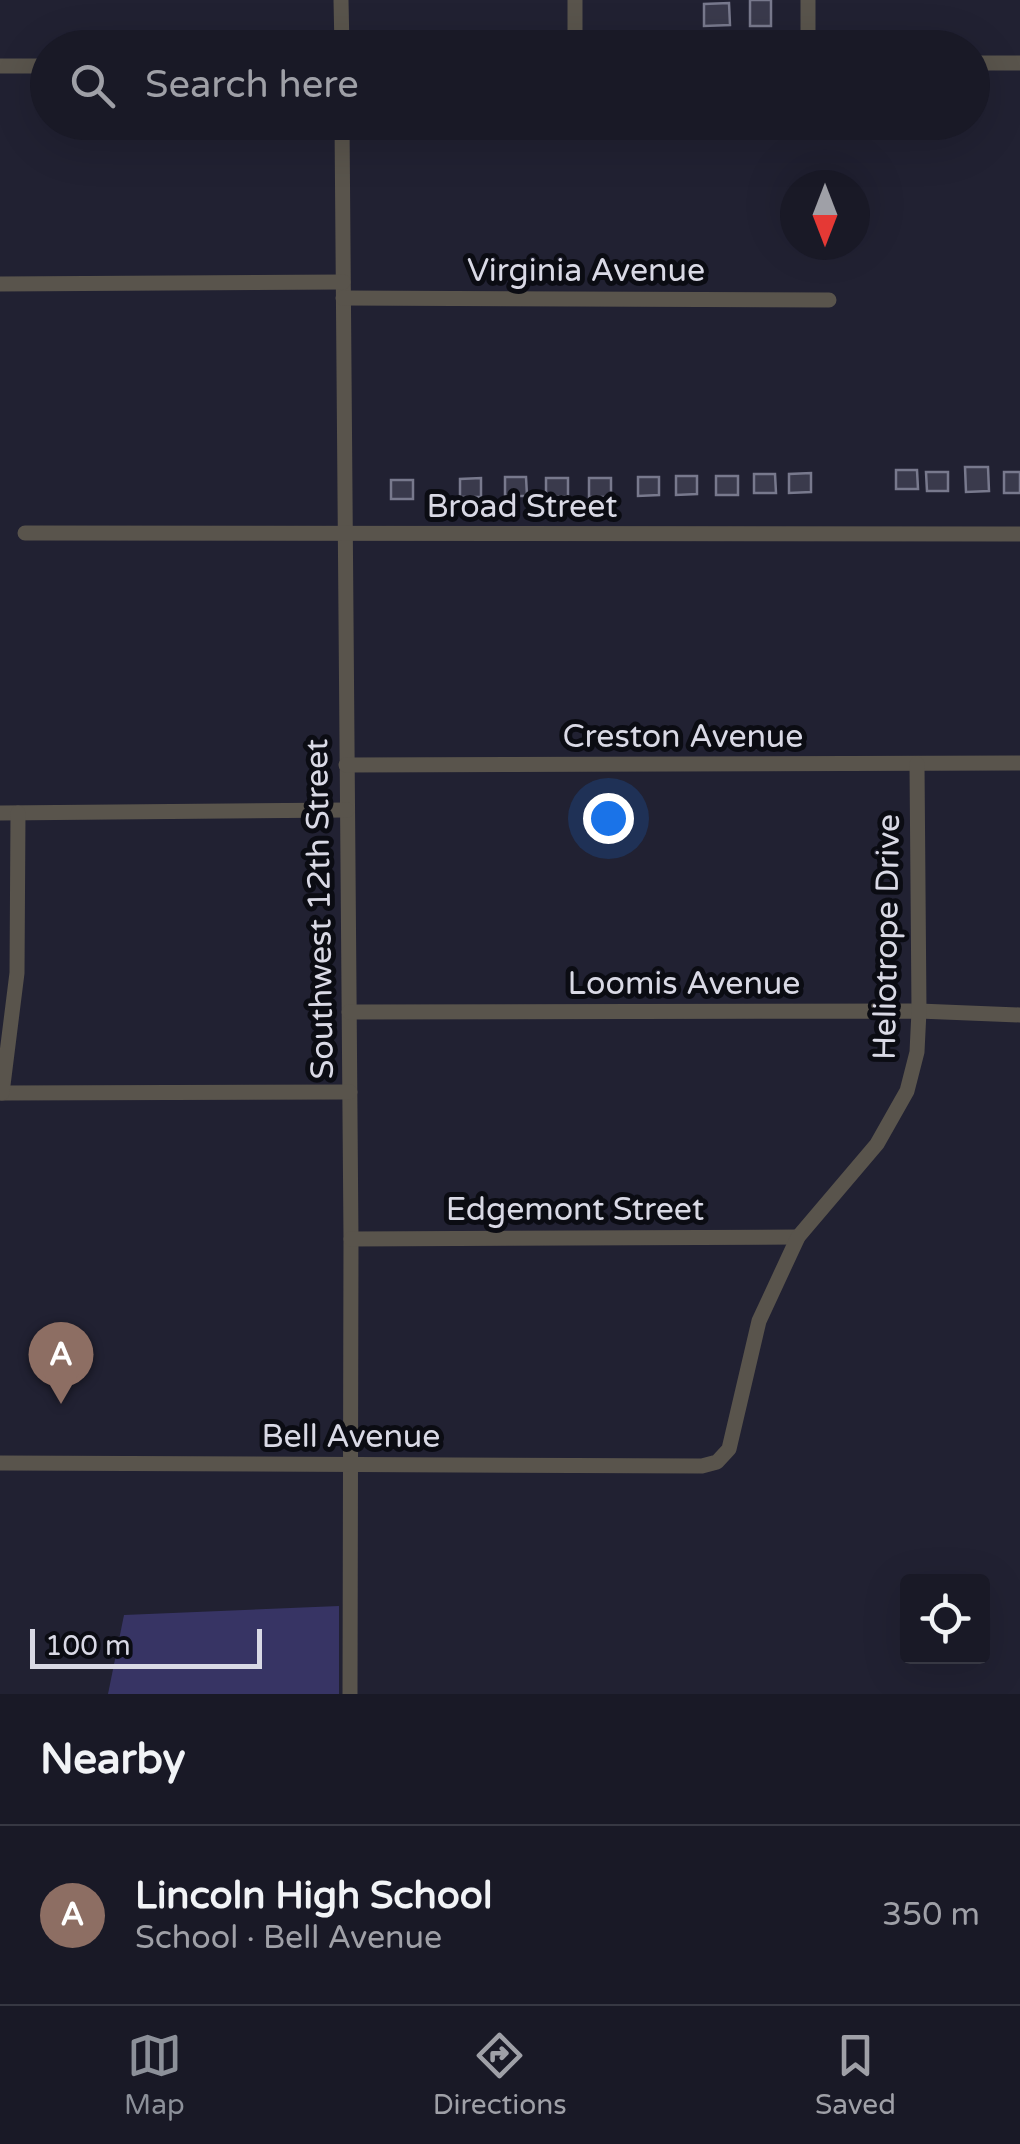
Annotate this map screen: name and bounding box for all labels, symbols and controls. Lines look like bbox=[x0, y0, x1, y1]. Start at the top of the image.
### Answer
search box bbox=[30, 30, 990, 140]
icon: search bbox=[65, 58, 120, 113]
text: Search here bbox=[145, 62, 359, 108]
north arrow bbox=[780, 170, 870, 260]
street label: Virginia Avenue bbox=[467, 252, 705, 290]
street label: Broad Street bbox=[426, 488, 618, 526]
street label: Creston Avenue bbox=[563, 718, 803, 756]
street label: Southwest 12th Street bbox=[298, 738, 342, 1080]
your location bbox=[583, 793, 634, 844]
street label: Heliotrope Drive bbox=[866, 814, 908, 1060]
street label: Loomis Avenue bbox=[568, 965, 800, 1003]
street label: Edgemont Street bbox=[446, 1191, 704, 1229]
pin: A bbox=[28, 1322, 94, 1404]
street label: Bell Avenue bbox=[262, 1418, 440, 1456]
map controls bbox=[900, 1574, 990, 1664]
button: locate bbox=[900, 1574, 990, 1664]
scale bar bbox=[30, 1624, 262, 1668]
text: 100 m bbox=[45, 1629, 131, 1663]
text: Nearby bbox=[40, 1734, 185, 1785]
text: Lincoln High School bbox=[135, 1873, 492, 1919]
text: A bbox=[61, 1896, 84, 1934]
text: 350 m bbox=[882, 1896, 980, 1934]
text: School · Bell Avenue bbox=[135, 1919, 442, 1957]
tab: Map bbox=[124, 2028, 185, 2122]
tab: Directions bbox=[433, 2028, 567, 2122]
tab: Saved bbox=[815, 2028, 896, 2122]

